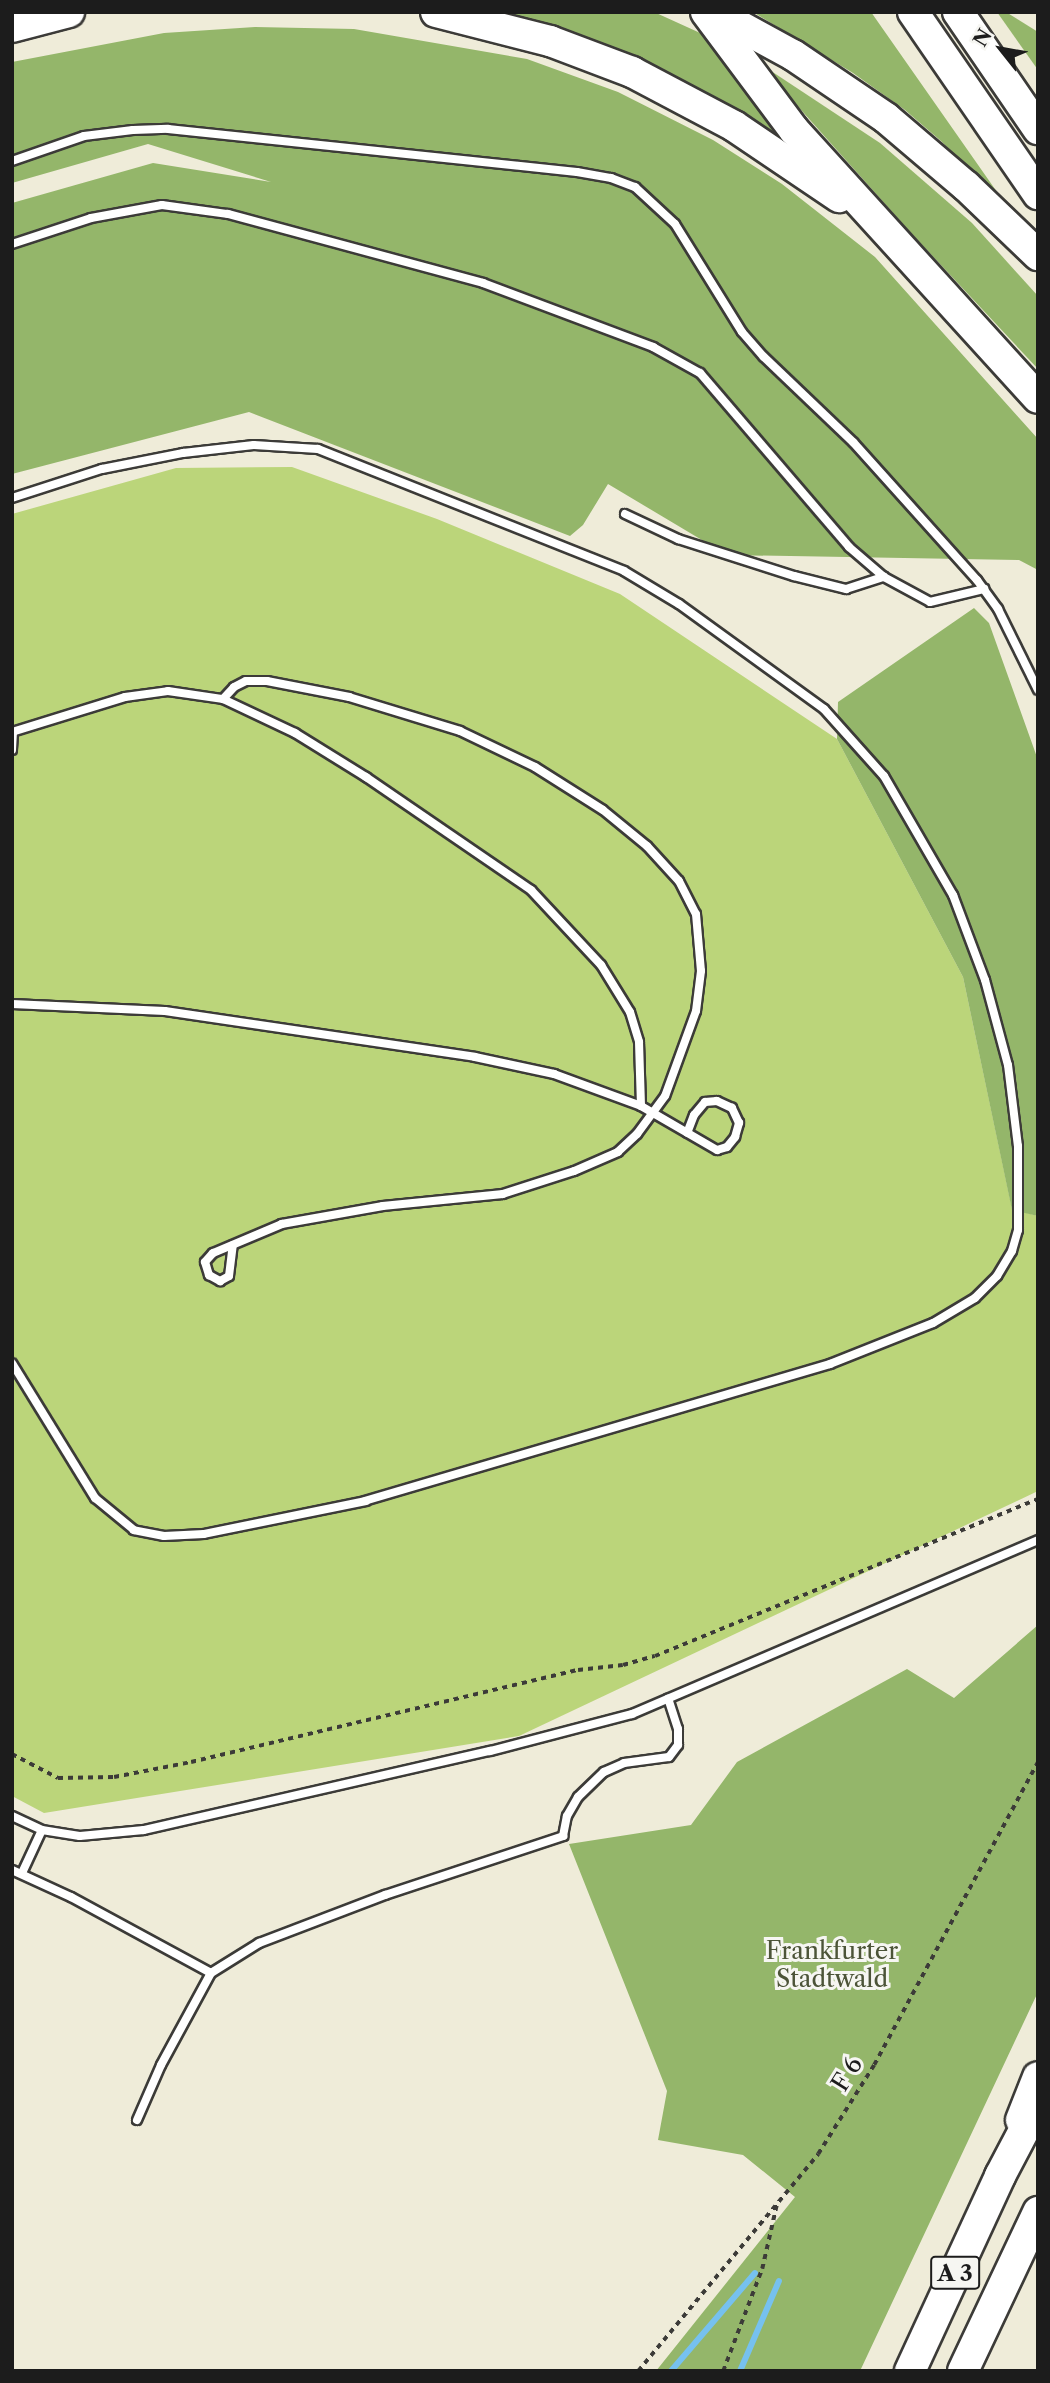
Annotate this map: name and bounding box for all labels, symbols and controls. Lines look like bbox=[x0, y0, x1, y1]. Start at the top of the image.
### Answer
north arrow bbox=[966, 14, 1036, 84]
text: N bbox=[968, 25, 997, 51]
park label: Frankfurter Stadtwald bbox=[766, 1937, 898, 1993]
street label: F 6 bbox=[825, 2051, 869, 2097]
road number: A 3 bbox=[929, 2254, 981, 2292]

